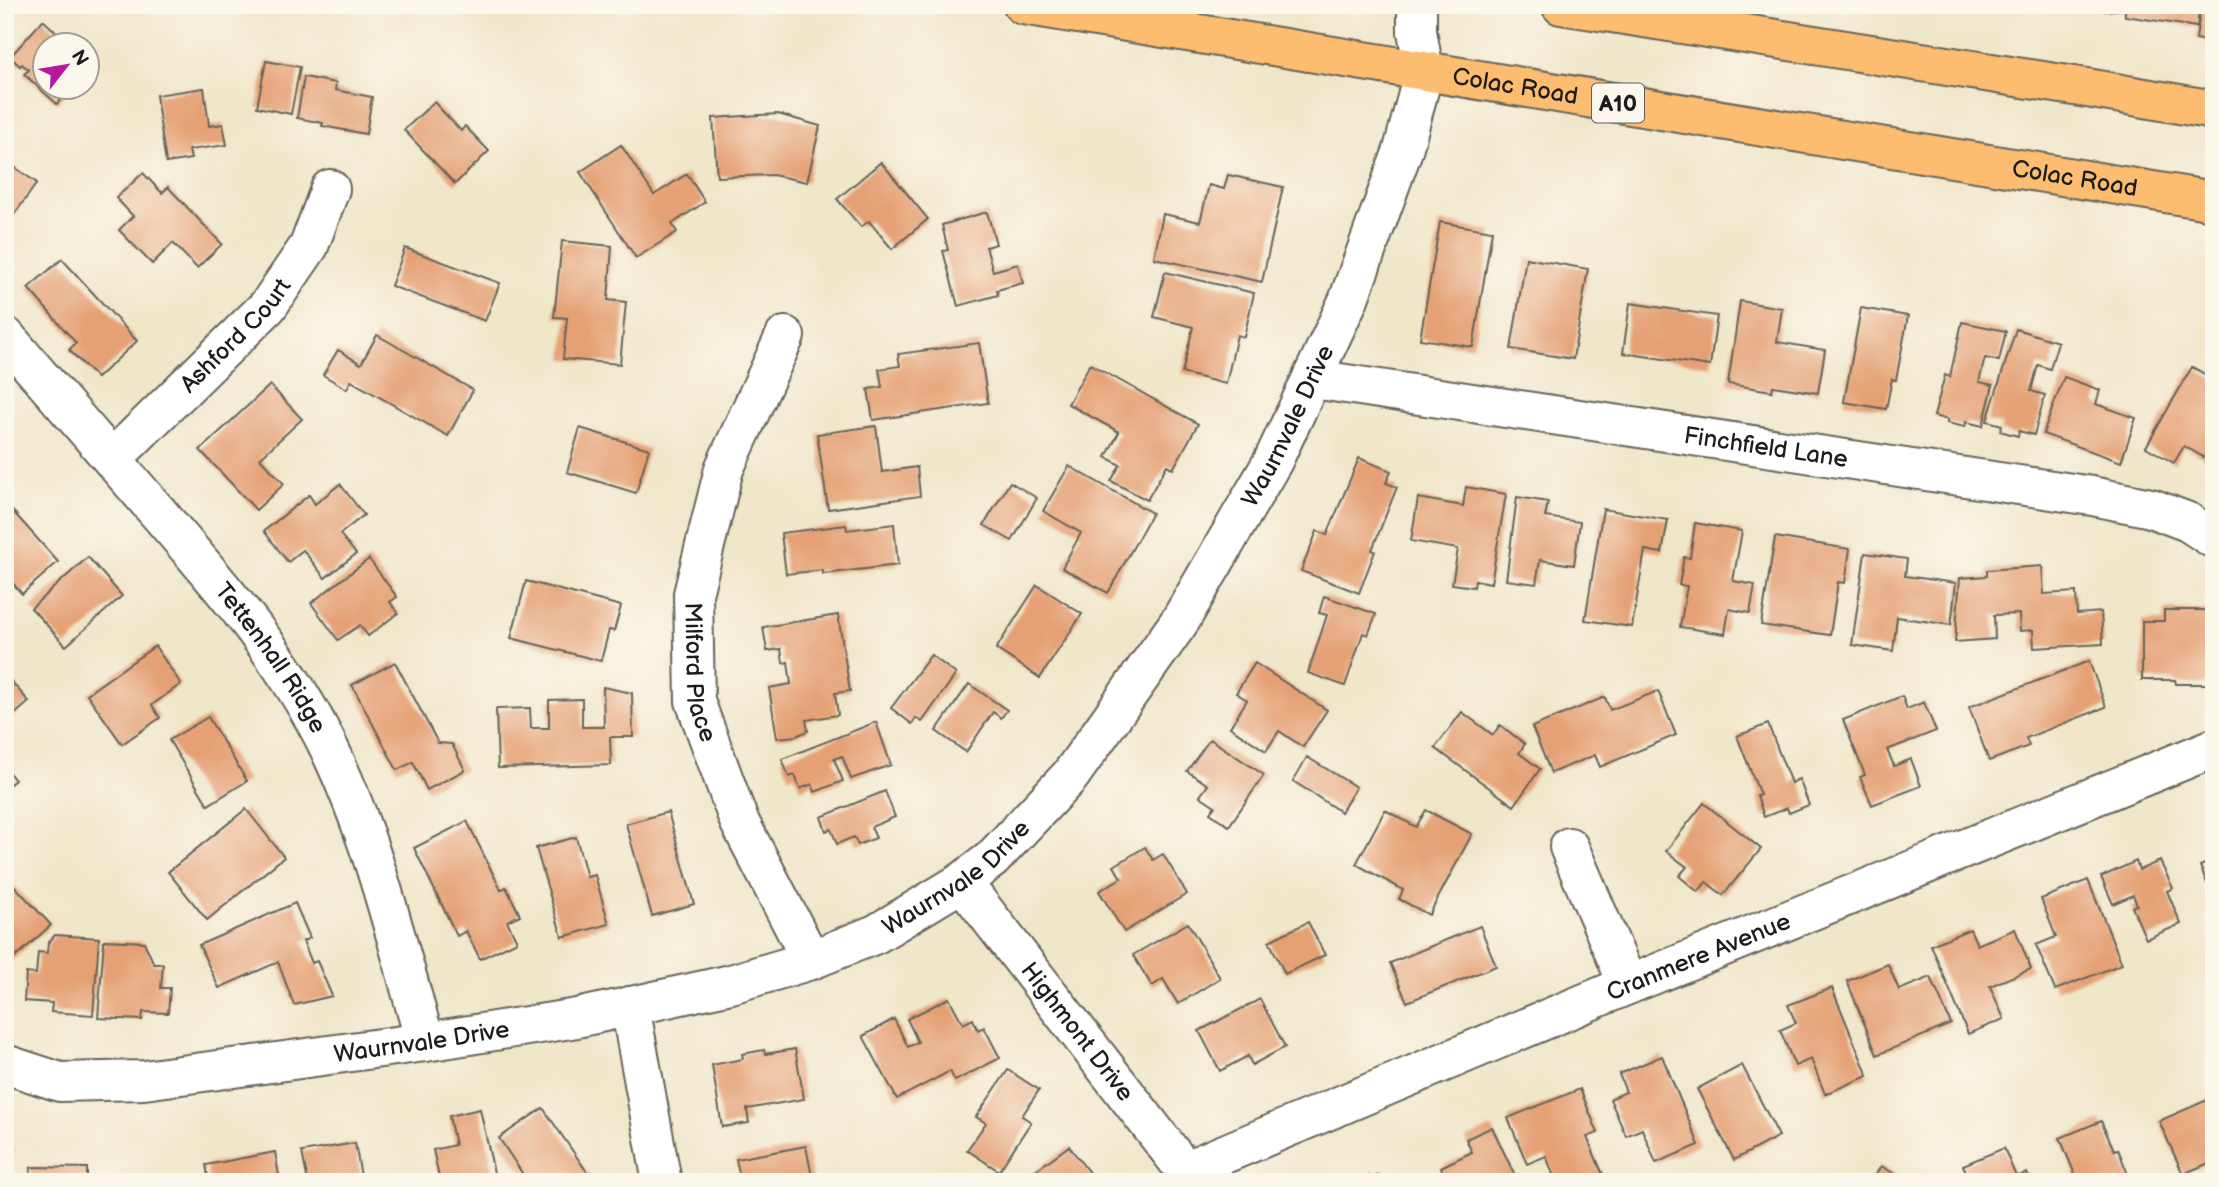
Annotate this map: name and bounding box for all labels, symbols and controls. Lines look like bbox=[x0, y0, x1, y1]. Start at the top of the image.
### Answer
north arrow bbox=[32, 32, 102, 102]
text: N bbox=[66, 46, 93, 70]
street label: Colac Road bbox=[1450, 62, 1580, 111]
road number: A10 bbox=[1592, 83, 1644, 122]
street label: Colac Road bbox=[2010, 154, 2140, 203]
street label: Ashford Court bbox=[174, 272, 298, 399]
street label: Waurnvale Drive bbox=[1236, 340, 1340, 512]
street label: Finchfield Lane bbox=[1682, 421, 1850, 474]
street label: Tettenhall Ridge bbox=[209, 577, 333, 738]
street label: Milford Place bbox=[678, 602, 723, 746]
street label: Waurnvale Drive bbox=[877, 814, 1036, 942]
street label: Cranmere Avenue bbox=[1602, 907, 1795, 1007]
street label: Highmont Drive bbox=[1014, 957, 1140, 1107]
street label: Waurnvale Drive bbox=[332, 1015, 511, 1069]

